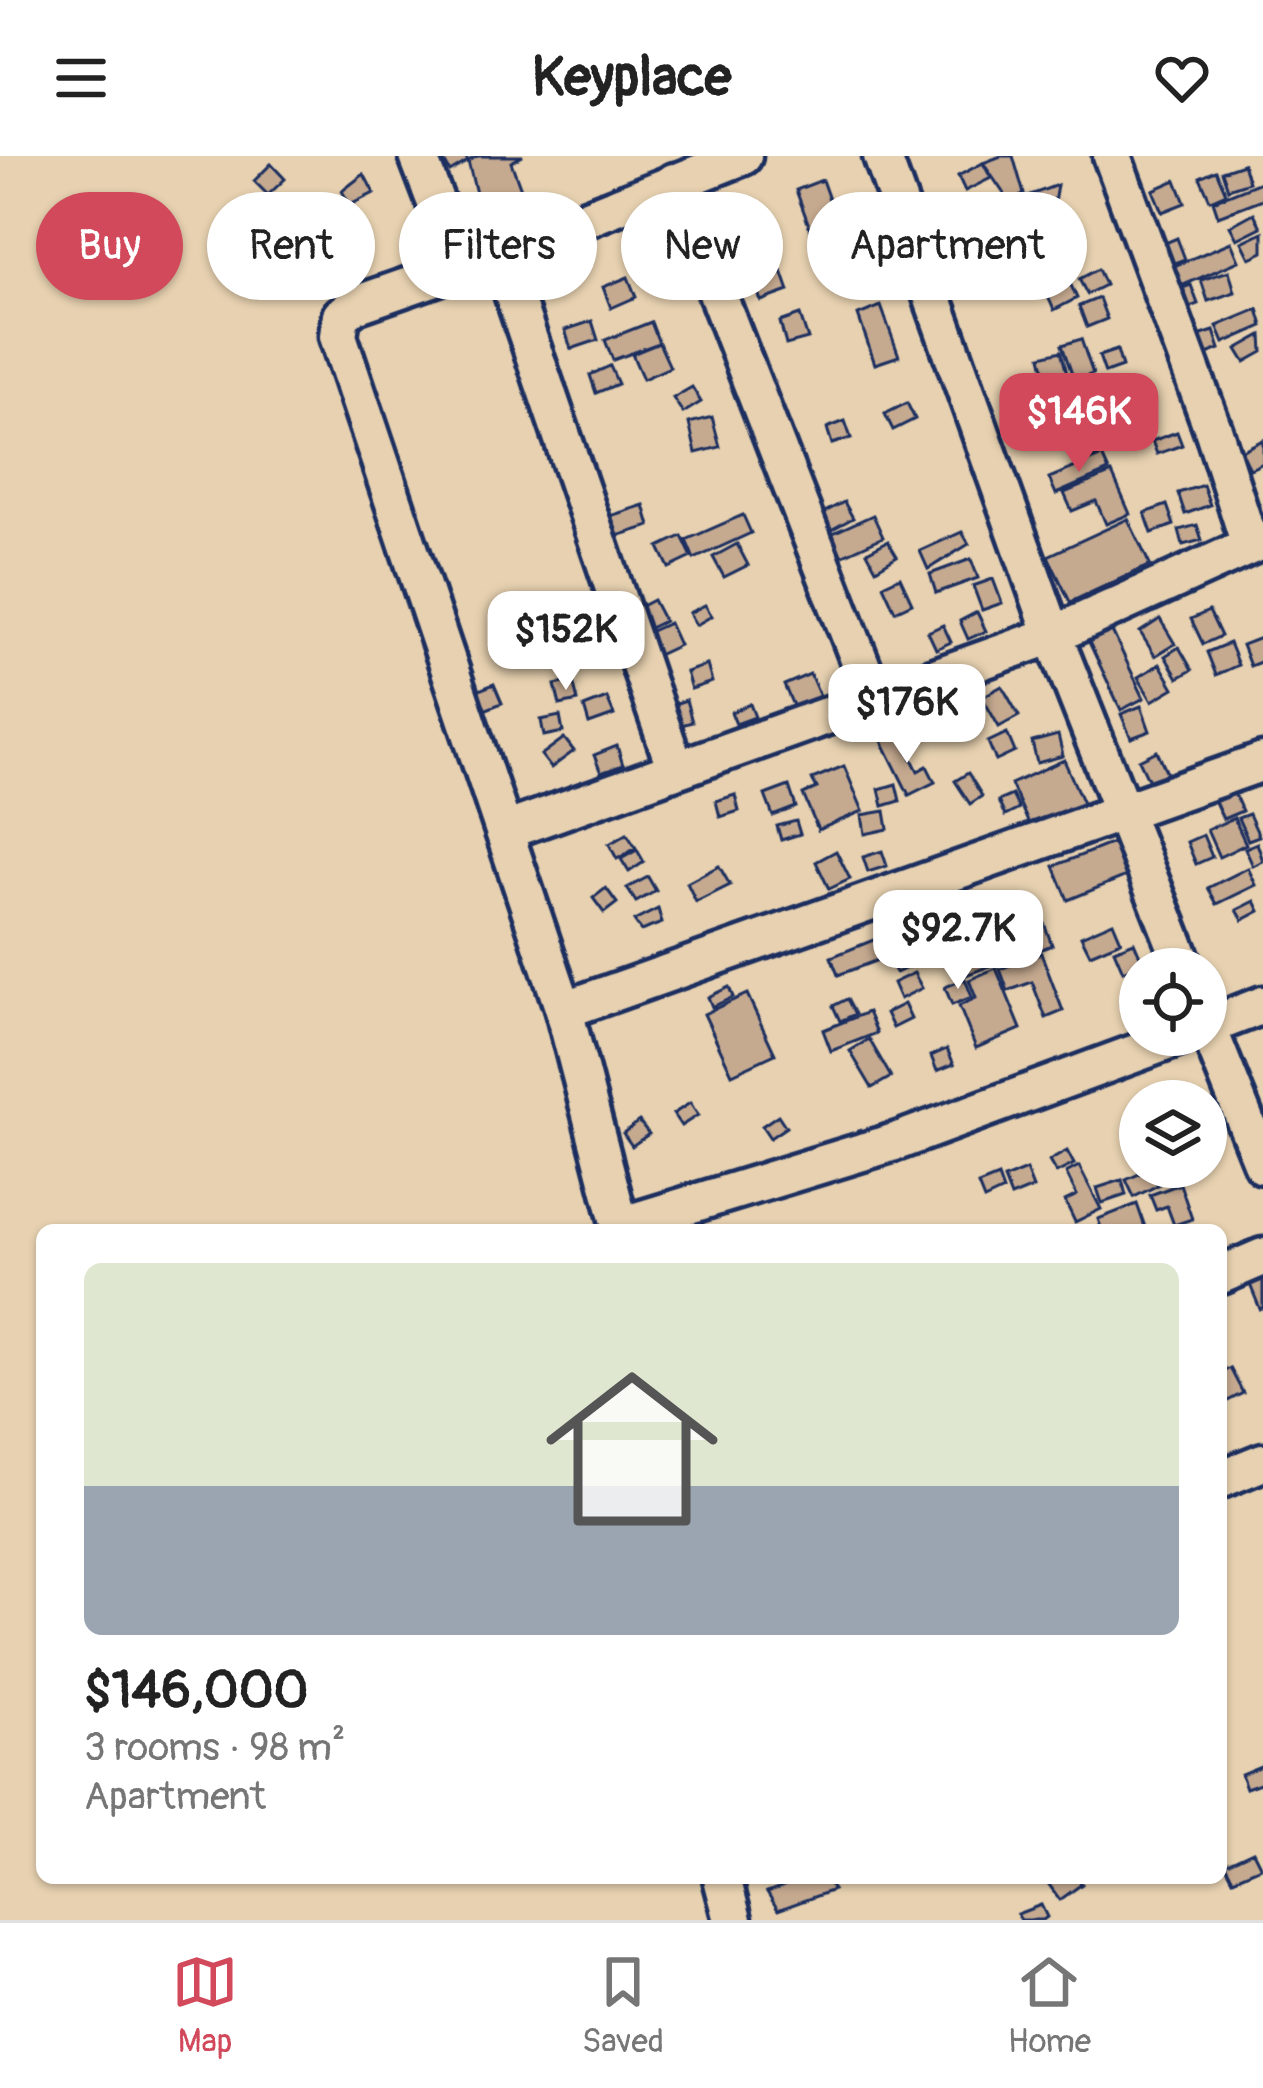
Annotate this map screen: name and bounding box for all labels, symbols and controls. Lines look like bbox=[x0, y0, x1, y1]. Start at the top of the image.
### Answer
text: Keyplace bbox=[532, 44, 731, 112]
icon: menu bbox=[48, 45, 114, 111]
icon: heart bbox=[1149, 45, 1215, 111]
chip: Buy bbox=[36, 192, 183, 300]
chip: Rent bbox=[207, 192, 375, 300]
chip: Filters bbox=[399, 192, 597, 300]
chip: New bbox=[621, 192, 783, 300]
chip: Apartment bbox=[807, 192, 1087, 300]
pin: $146K bbox=[995, 373, 1163, 475]
text: $146K bbox=[1026, 387, 1132, 436]
pin: $152K bbox=[482, 591, 650, 693]
text: $152K bbox=[515, 605, 617, 654]
pin: $176K bbox=[823, 664, 991, 766]
text: $176K bbox=[855, 678, 959, 727]
pin: $92.7K bbox=[860, 890, 1056, 992]
text: $92.7K bbox=[900, 904, 1016, 953]
map controls bbox=[1119, 948, 1227, 1188]
button: locate bbox=[1119, 948, 1227, 1056]
button: layers bbox=[1119, 1080, 1227, 1188]
icon: home bbox=[524, 1341, 740, 1557]
text: $146,000 bbox=[84, 1659, 308, 1723]
text: 3 rooms · 98 m² bbox=[84, 1723, 345, 1772]
text: Apartment bbox=[84, 1772, 266, 1821]
tab: Map bbox=[172, 1949, 238, 2062]
tab: Saved bbox=[582, 1949, 664, 2062]
tab: Home bbox=[1008, 1949, 1091, 2062]

